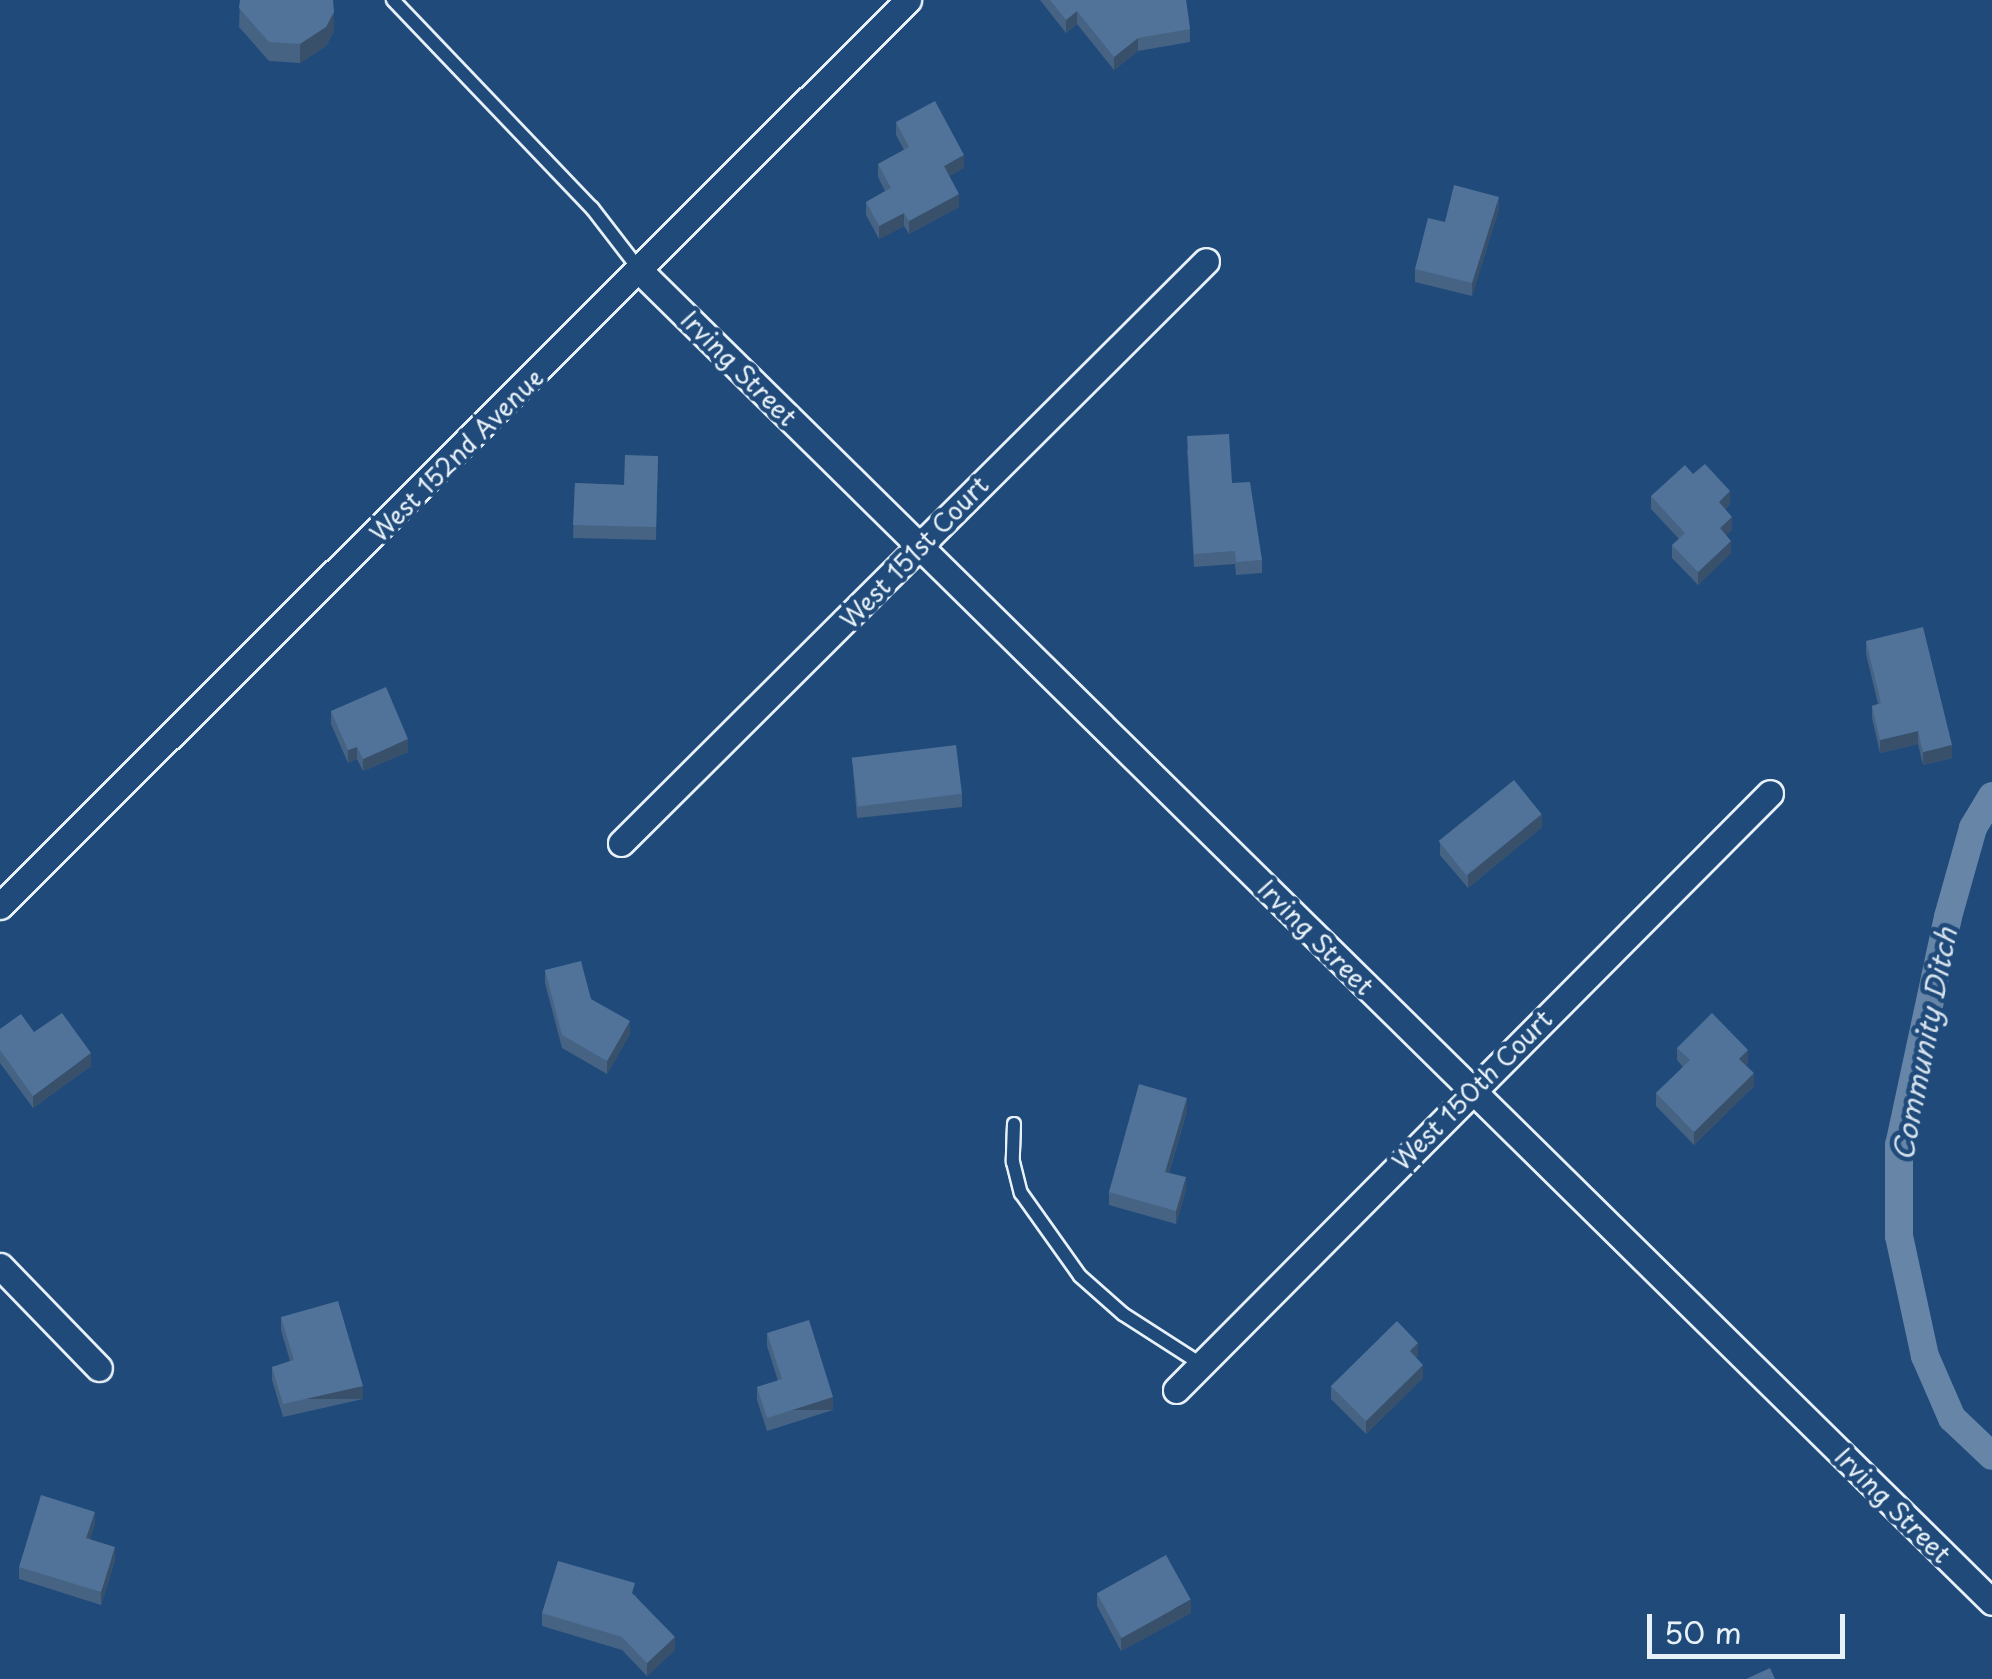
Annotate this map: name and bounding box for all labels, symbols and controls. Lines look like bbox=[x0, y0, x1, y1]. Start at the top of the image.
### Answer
street label: Irving Street bbox=[675, 304, 803, 432]
street label: West 152nd Avenue bbox=[363, 362, 549, 548]
street label: West 151st Court bbox=[833, 469, 995, 635]
street label: Irving Street bbox=[1252, 873, 1380, 1001]
water label: Community Ditch bbox=[1885, 924, 1963, 1164]
street label: West 150th Court bbox=[1386, 1004, 1558, 1176]
street label: Irving Street bbox=[1829, 1441, 1957, 1569]
scale bar bbox=[1652, 1594, 1850, 1656]
text: 50 m bbox=[1664, 1609, 1742, 1654]

